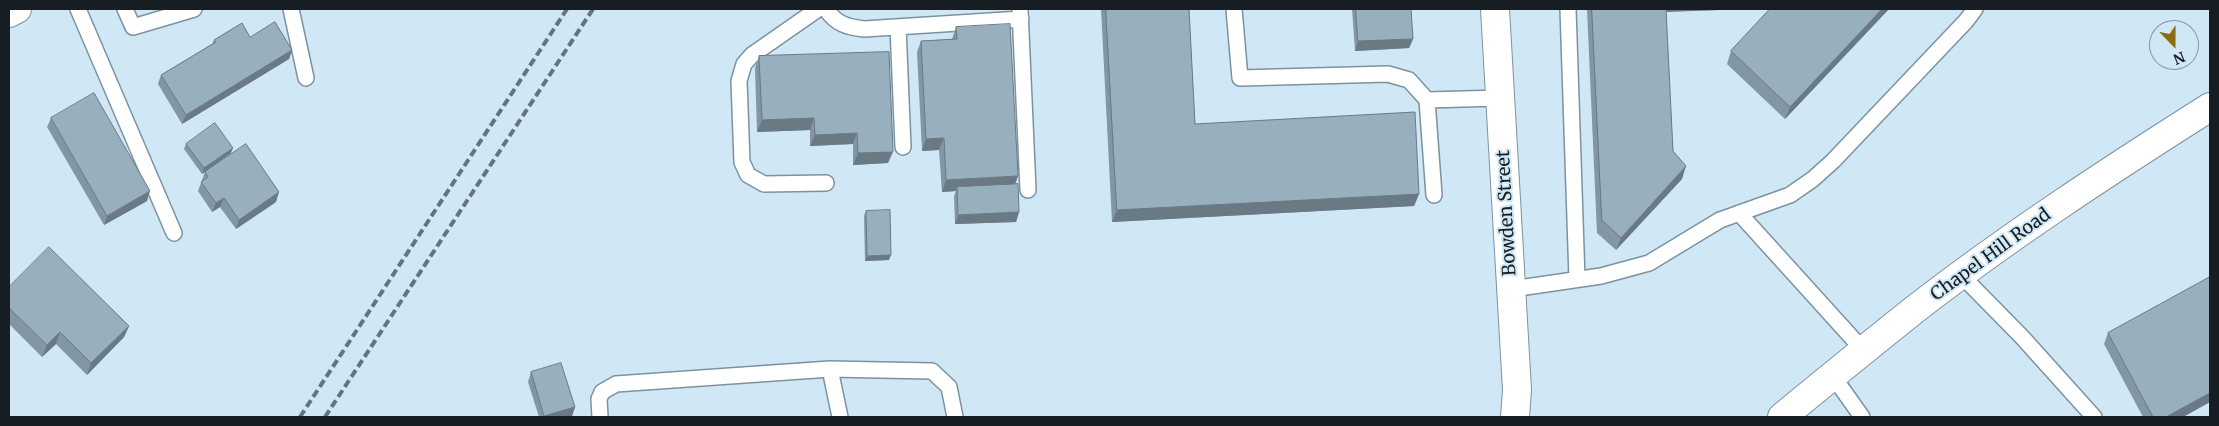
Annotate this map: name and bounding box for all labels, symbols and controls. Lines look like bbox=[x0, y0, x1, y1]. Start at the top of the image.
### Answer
north arrow bbox=[2149, 20, 2199, 70]
text: N bbox=[2171, 48, 2188, 68]
street label: Bowden Street bbox=[1493, 149, 1521, 277]
street label: Chapel Hill Road bbox=[1927, 204, 2055, 306]

